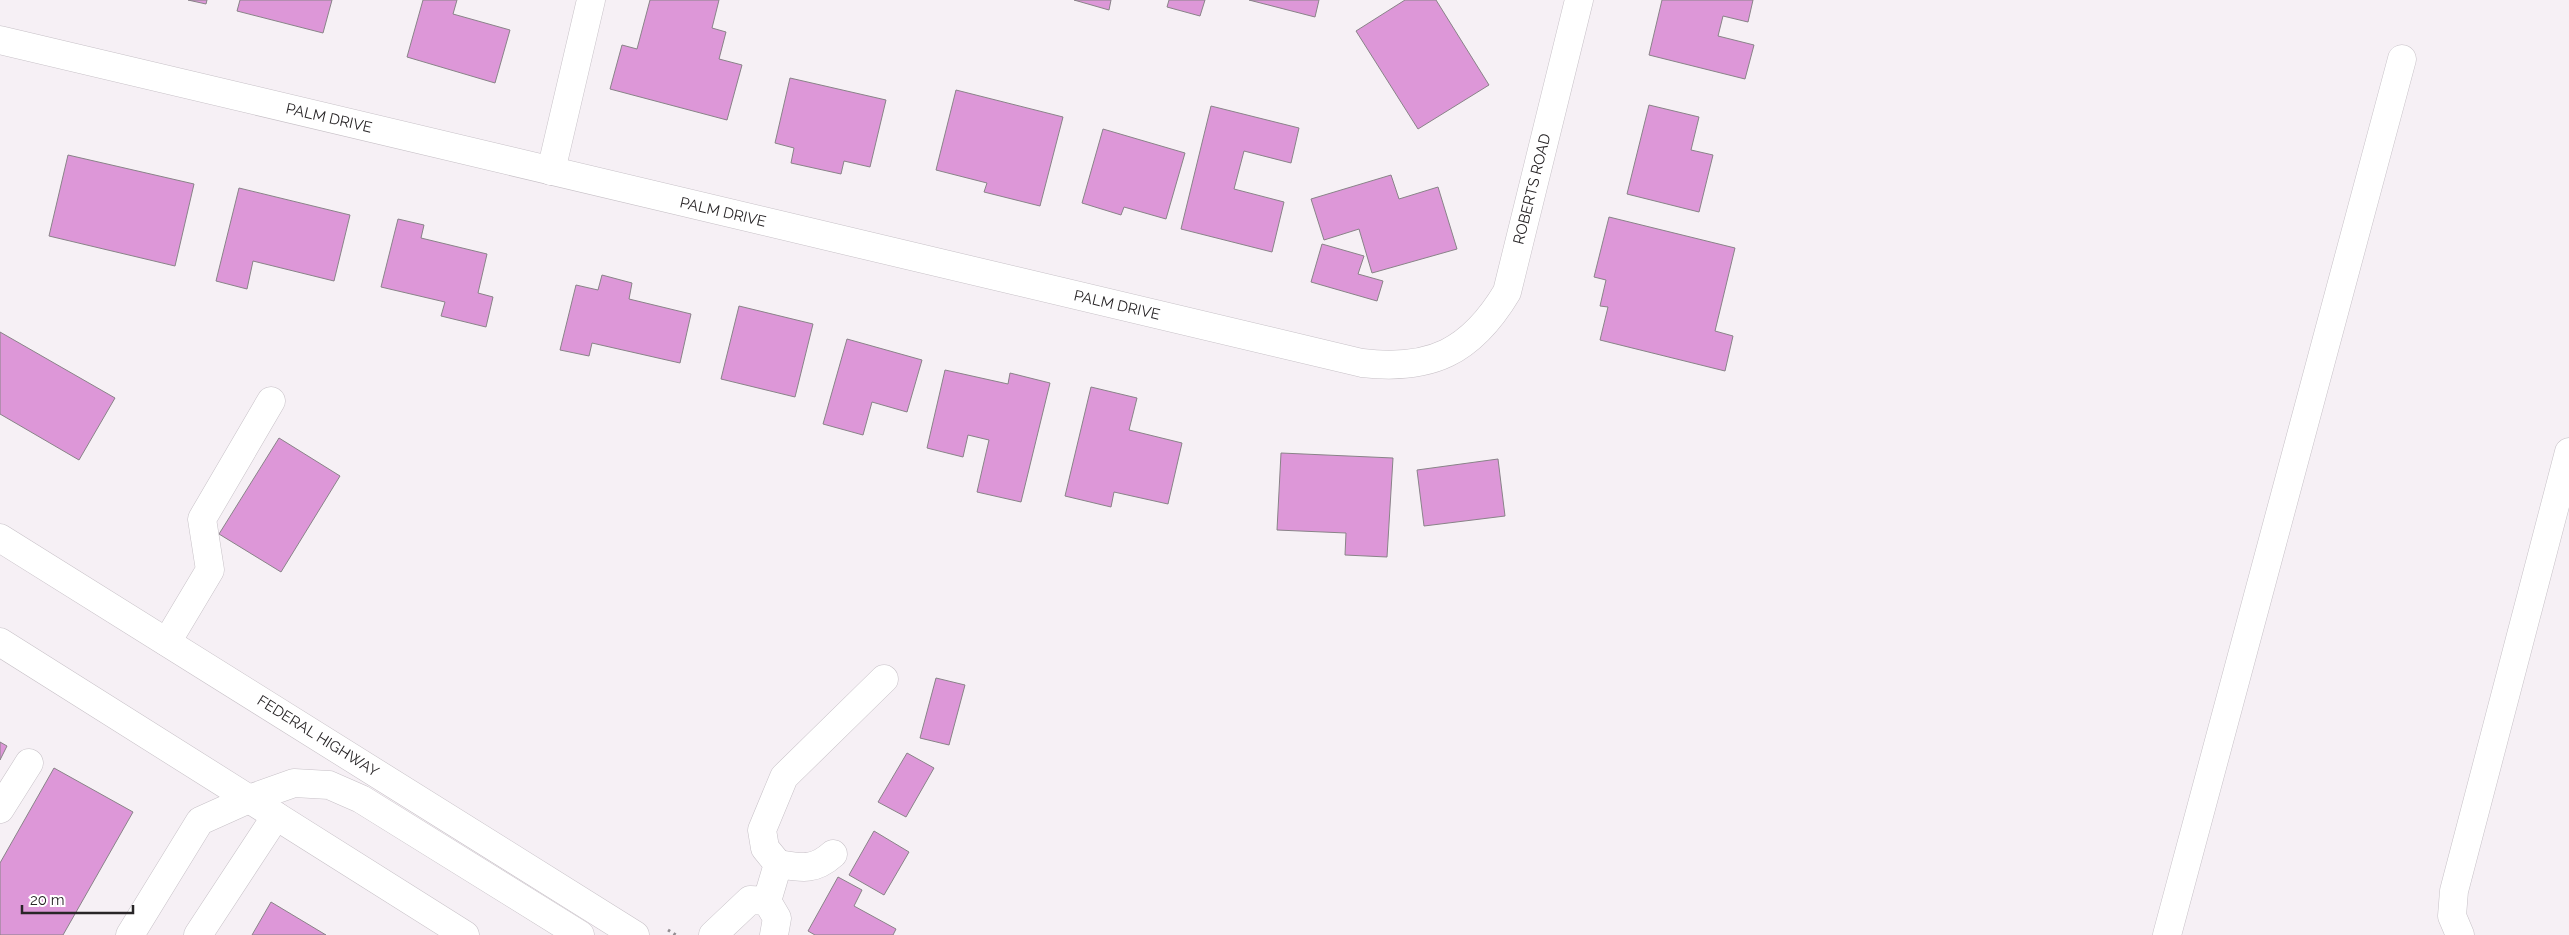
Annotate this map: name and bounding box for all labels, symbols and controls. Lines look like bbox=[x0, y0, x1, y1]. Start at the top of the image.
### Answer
street label: PALM DRIVE bbox=[284, 99, 374, 137]
street label: ROBERTS ROAD bbox=[1510, 132, 1555, 246]
street label: PALM DRIVE bbox=[678, 193, 768, 231]
street label: PALM DRIVE bbox=[1072, 286, 1162, 324]
street label: FEDERAL HIGHWAY bbox=[254, 691, 382, 781]
scale bar bbox=[22, 882, 134, 914]
text: 20 m bbox=[30, 891, 65, 909]

